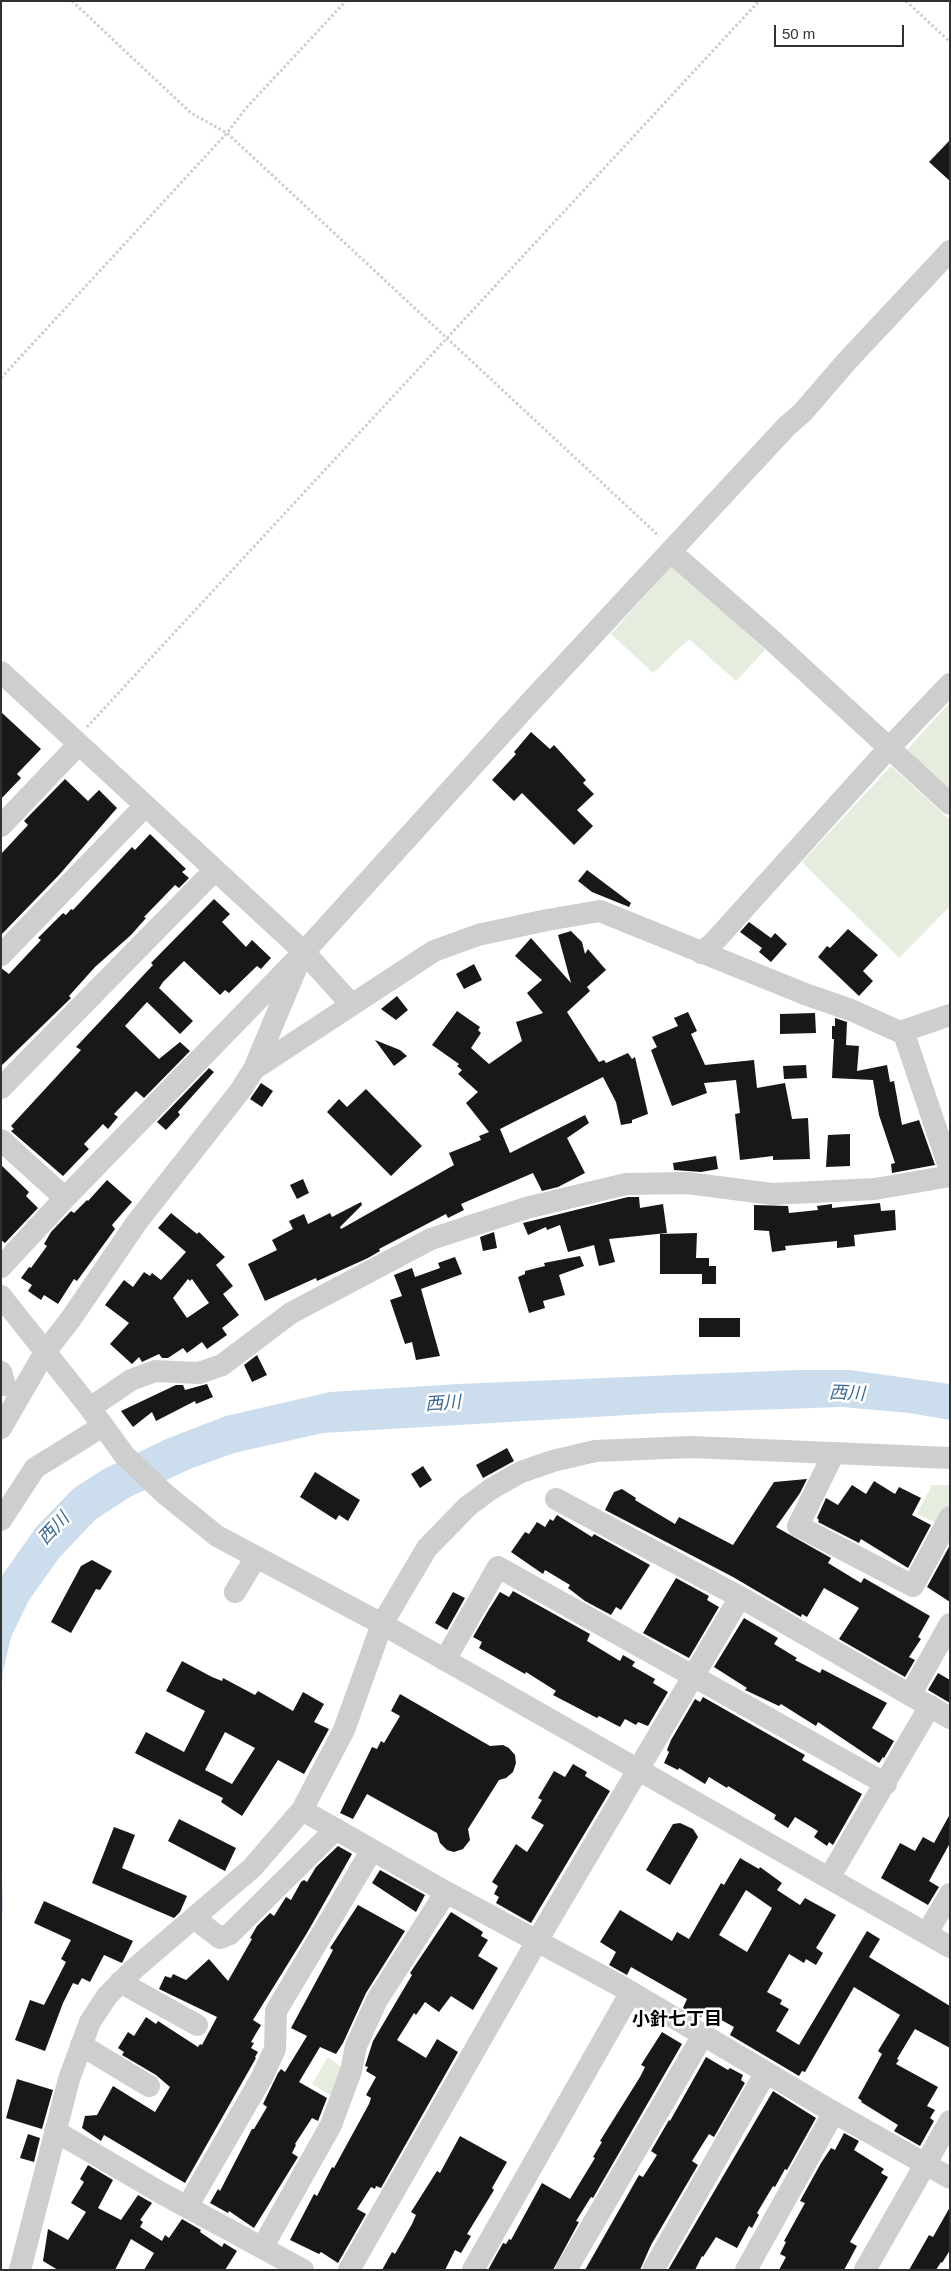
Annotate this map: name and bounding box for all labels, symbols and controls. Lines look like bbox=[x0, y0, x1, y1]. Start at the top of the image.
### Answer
scale bar bbox=[776, 15, 906, 47]
text: 50 m bbox=[782, 25, 815, 42]
water label: 西川 bbox=[829, 1383, 865, 1405]
water label: 西川 bbox=[424, 1392, 462, 1416]
water label: 西川 bbox=[34, 1508, 74, 1550]
district label: 小針七丁目 bbox=[632, 2009, 722, 2031]

